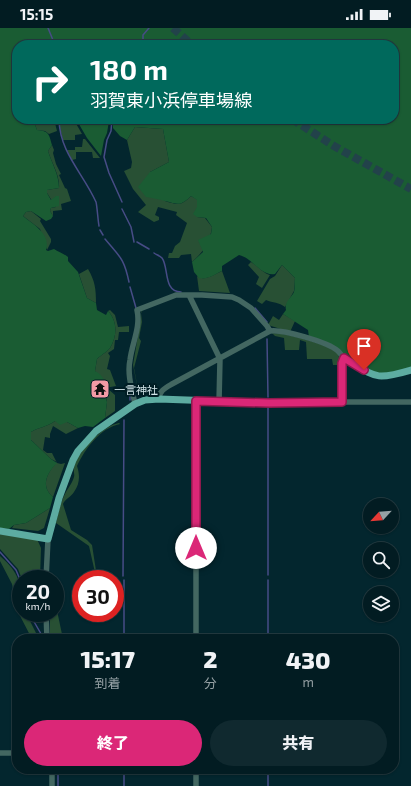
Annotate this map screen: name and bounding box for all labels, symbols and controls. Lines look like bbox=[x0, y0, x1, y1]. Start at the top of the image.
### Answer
text: 15:15 bbox=[20, 5, 53, 23]
text: 180 m bbox=[90, 52, 168, 86]
icon: right bbox=[24, 56, 76, 108]
text: 羽賀東小浜停車場線 bbox=[90, 89, 252, 111]
pin bbox=[347, 329, 381, 370]
icon: arrive bbox=[353, 335, 375, 357]
temple icon: 一言神社 bbox=[89, 378, 111, 400]
place label: 一言神社 bbox=[114, 383, 158, 396]
north arrow bbox=[363, 498, 399, 534]
map controls bbox=[363, 498, 399, 622]
position arrow bbox=[175, 527, 217, 569]
button: search bbox=[363, 542, 399, 578]
speed limit sign: 30 bbox=[72, 570, 124, 622]
text: 20 bbox=[26, 579, 50, 603]
button: layers bbox=[363, 586, 399, 622]
text: km/h bbox=[26, 600, 50, 612]
text: 15:17 bbox=[80, 644, 135, 673]
text: 2 bbox=[203, 644, 217, 673]
text: 430 bbox=[286, 645, 331, 674]
text: m bbox=[302, 674, 314, 690]
text: 到着 bbox=[95, 675, 121, 691]
text: 分 bbox=[204, 675, 217, 691]
button: 終了 bbox=[24, 720, 202, 766]
button: 共有 bbox=[210, 720, 387, 766]

